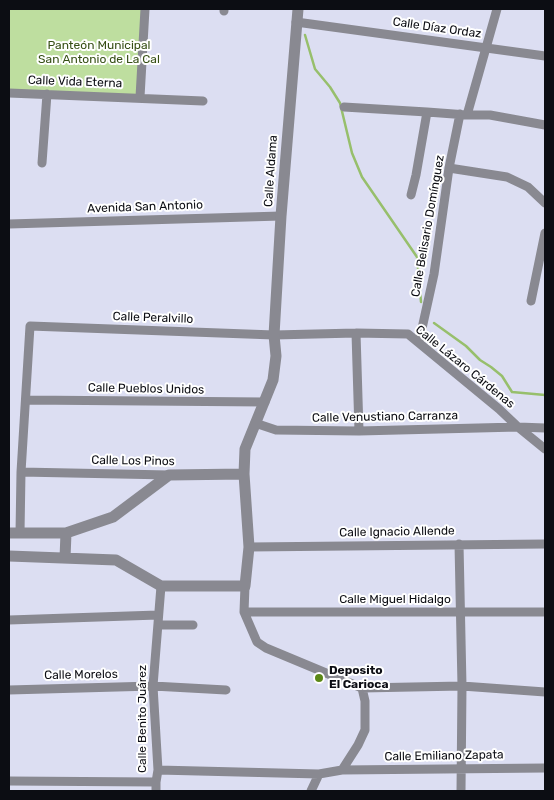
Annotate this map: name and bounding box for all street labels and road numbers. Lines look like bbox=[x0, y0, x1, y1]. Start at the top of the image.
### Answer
street label: Calle Díaz Ordaz bbox=[392, 15, 482, 41]
street label: Calle Vida Eterna bbox=[27, 73, 123, 91]
street label: Calle Aldama bbox=[261, 135, 281, 207]
street label: Calle Belisario Domínguez bbox=[408, 154, 448, 298]
street label: Avenida San Antonio bbox=[87, 198, 203, 216]
street label: Calle Peralvillo bbox=[112, 309, 194, 327]
street label: Calle Lázaro Cárdenas bbox=[413, 323, 517, 411]
street label: Calle Pueblos Unidos bbox=[88, 381, 204, 397]
street label: Calle Venustiano Carranza bbox=[312, 409, 458, 425]
street label: Calle Los Pinos bbox=[91, 453, 175, 469]
street label: Calle Ignacio Allende bbox=[339, 524, 455, 540]
street label: Calle Miguel Hidalgo bbox=[339, 593, 451, 607]
street label: Calle Benito Juárez bbox=[136, 665, 150, 773]
street label: Calle Morelos bbox=[44, 667, 118, 683]
street label: Calle Emiliano Zapata bbox=[384, 748, 504, 764]

